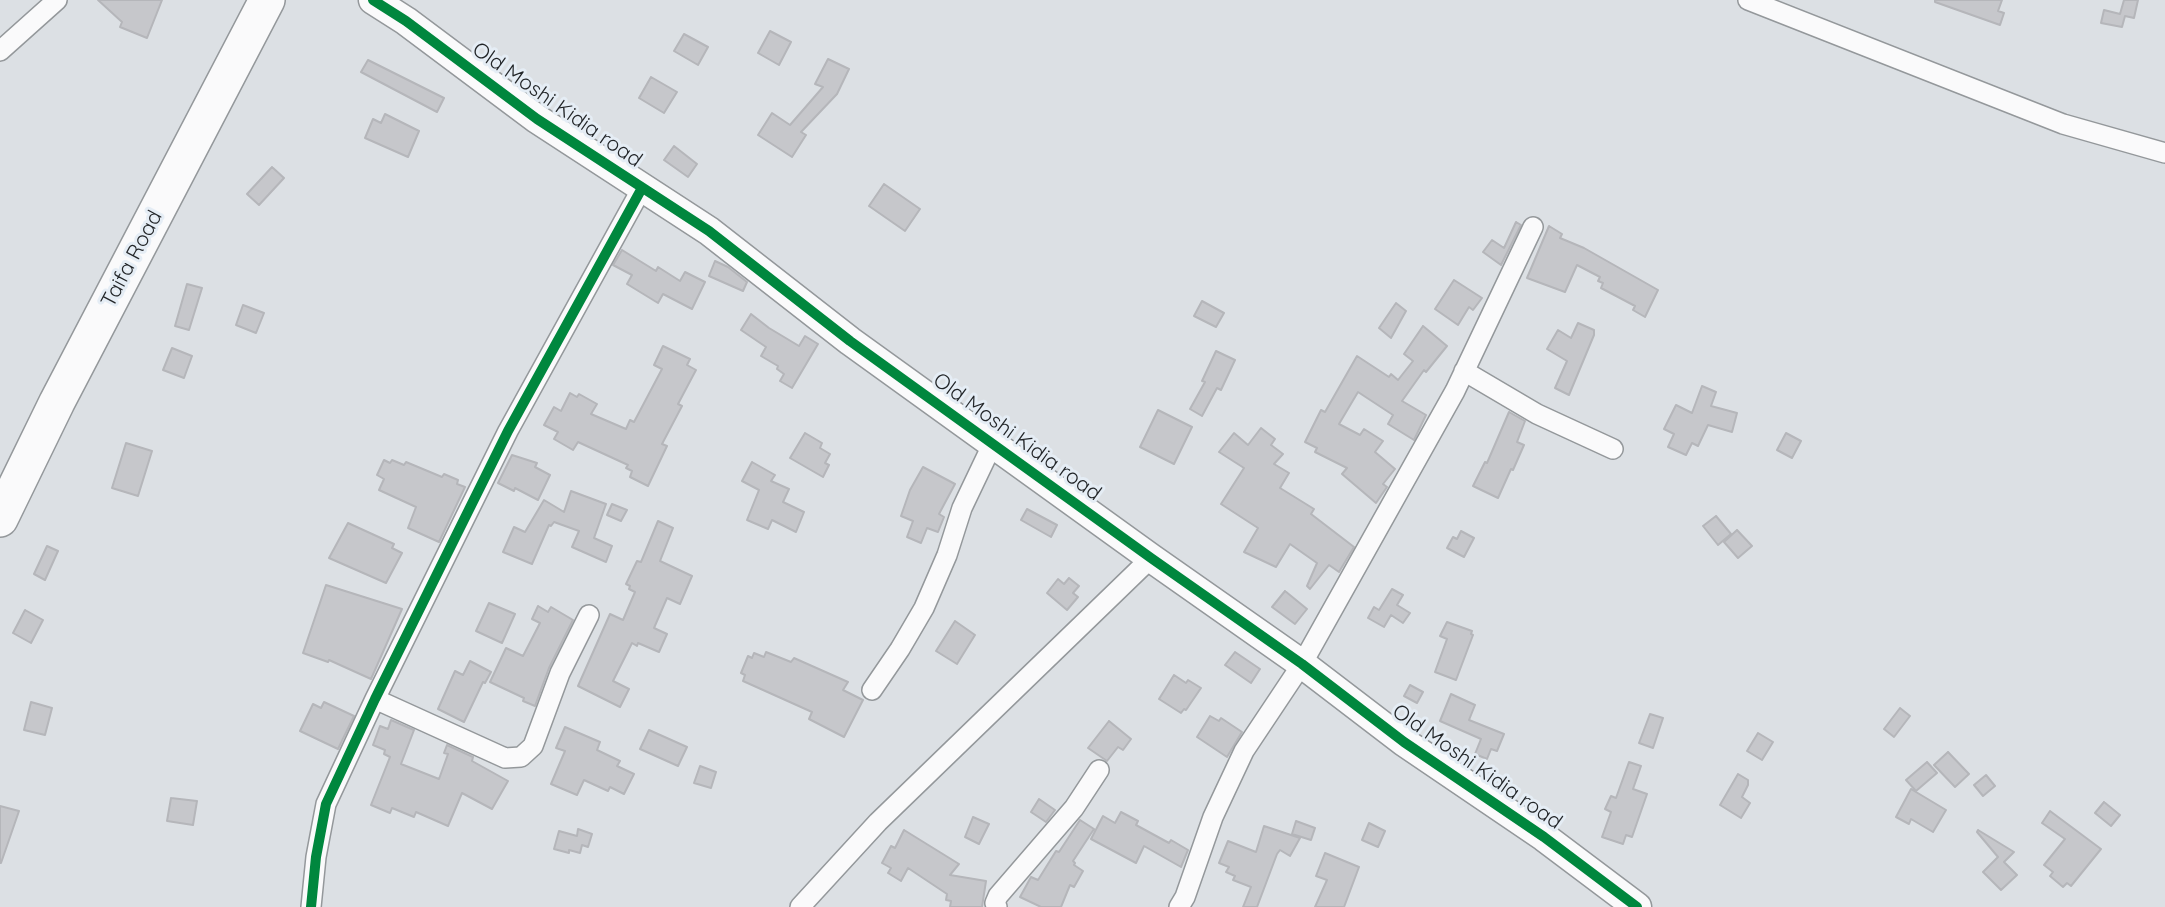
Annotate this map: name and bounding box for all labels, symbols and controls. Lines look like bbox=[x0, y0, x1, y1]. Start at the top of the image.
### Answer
street label: Old Moshi Kidia road bbox=[467, 37, 647, 173]
street label: Taifa Road bbox=[96, 206, 168, 312]
street label: Old Moshi Kidia road bbox=[928, 368, 1106, 506]
street label: Old Moshi Kidia road bbox=[1387, 699, 1567, 835]

